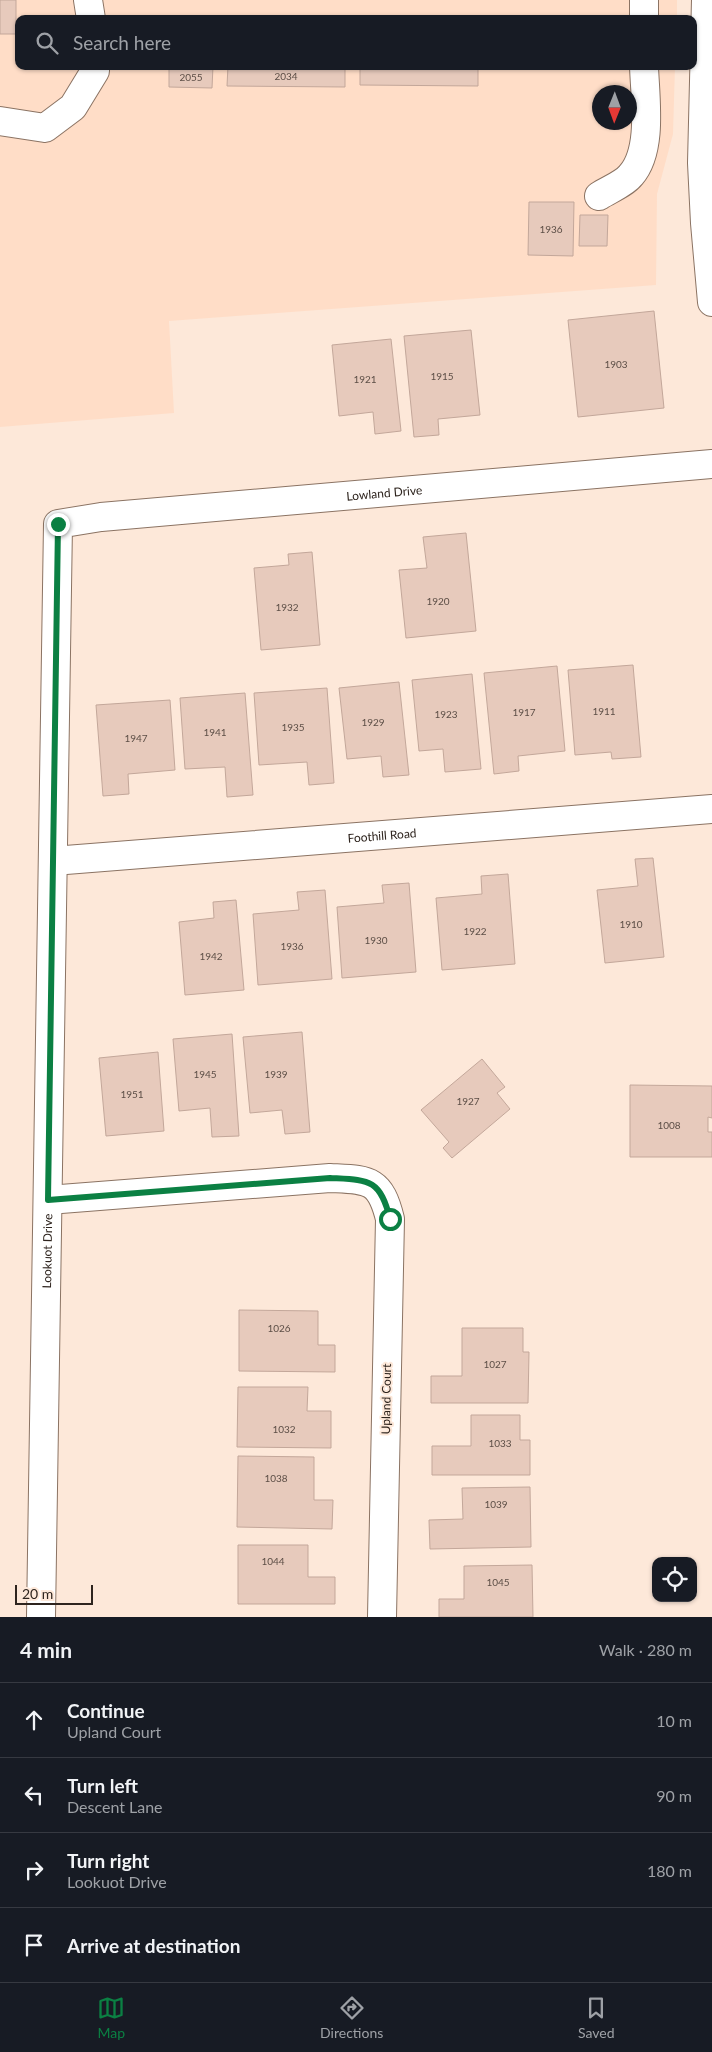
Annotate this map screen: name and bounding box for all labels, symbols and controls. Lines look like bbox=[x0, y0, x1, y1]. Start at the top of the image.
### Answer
search box bbox=[15, 15, 697, 70]
icon: search bbox=[33, 29, 61, 57]
text: Search here bbox=[73, 31, 171, 54]
house number: 2034 bbox=[274, 70, 298, 82]
house number: 2055 bbox=[179, 71, 203, 83]
north arrow bbox=[592, 85, 637, 130]
house number: 1936 bbox=[539, 223, 563, 235]
house number: 1903 bbox=[604, 358, 628, 370]
house number: 1915 bbox=[430, 370, 454, 382]
house number: 1921 bbox=[353, 373, 377, 385]
street label: Lowland Drive bbox=[346, 482, 423, 503]
route end bbox=[47, 513, 70, 536]
house number: 1920 bbox=[426, 595, 450, 607]
house number: 1932 bbox=[275, 601, 299, 613]
house number: 1911 bbox=[592, 705, 616, 717]
house number: 1917 bbox=[512, 706, 536, 718]
house number: 1923 bbox=[434, 708, 458, 720]
house number: 1929 bbox=[361, 716, 385, 728]
house number: 1935 bbox=[281, 721, 305, 733]
house number: 1941 bbox=[203, 726, 227, 738]
house number: 1947 bbox=[124, 732, 148, 744]
street label: Foothill Road bbox=[347, 825, 417, 845]
house number: 1910 bbox=[619, 918, 643, 930]
house number: 1922 bbox=[463, 925, 487, 937]
house number: 1930 bbox=[364, 934, 388, 946]
house number: 1936 bbox=[280, 940, 304, 952]
house number: 1942 bbox=[199, 950, 223, 962]
house number: 1945 bbox=[193, 1068, 217, 1080]
house number: 1939 bbox=[264, 1068, 288, 1080]
house number: 1951 bbox=[120, 1088, 144, 1100]
house number: 1927 bbox=[456, 1095, 480, 1107]
house number: 1008 bbox=[657, 1119, 681, 1131]
route start bbox=[379, 1208, 402, 1231]
street label: Lookuot Drive bbox=[39, 1213, 55, 1289]
house number: 1026 bbox=[267, 1322, 291, 1334]
house number: 1027 bbox=[483, 1358, 507, 1370]
street label: Upland Court bbox=[378, 1363, 394, 1434]
house number: 1032 bbox=[272, 1423, 296, 1435]
house number: 1033 bbox=[488, 1437, 512, 1449]
house number: 1038 bbox=[264, 1472, 288, 1484]
house number: 1039 bbox=[484, 1498, 508, 1510]
house number: 1044 bbox=[261, 1555, 285, 1567]
map controls bbox=[652, 1557, 697, 1602]
button: locate bbox=[652, 1557, 697, 1602]
house number: 1045 bbox=[486, 1576, 510, 1588]
scale bar bbox=[15, 1582, 92, 1605]
text: 20 m bbox=[22, 1585, 53, 1602]
text: 4 min bbox=[20, 1637, 72, 1662]
text: Walk · 280 m bbox=[599, 1640, 692, 1659]
text: Continue bbox=[67, 1699, 145, 1722]
icon: ahead bbox=[20, 1706, 48, 1734]
text: 10 m bbox=[656, 1711, 692, 1730]
text: Upland Court bbox=[67, 1722, 161, 1741]
text: Turn left bbox=[67, 1774, 138, 1797]
icon: left bbox=[20, 1781, 48, 1809]
text: 90 m bbox=[656, 1786, 692, 1805]
text: Descent Lane bbox=[67, 1797, 163, 1816]
text: Turn right bbox=[67, 1849, 149, 1872]
icon: right bbox=[20, 1856, 48, 1884]
text: 180 m bbox=[647, 1861, 692, 1880]
text: Lookuot Drive bbox=[67, 1872, 167, 1891]
icon: arrive bbox=[20, 1931, 48, 1959]
text: Arrive at destination bbox=[67, 1934, 240, 1957]
tab: Map bbox=[97, 1994, 125, 2041]
tab: Directions bbox=[320, 1994, 383, 2041]
tab: Saved bbox=[578, 1994, 615, 2041]

